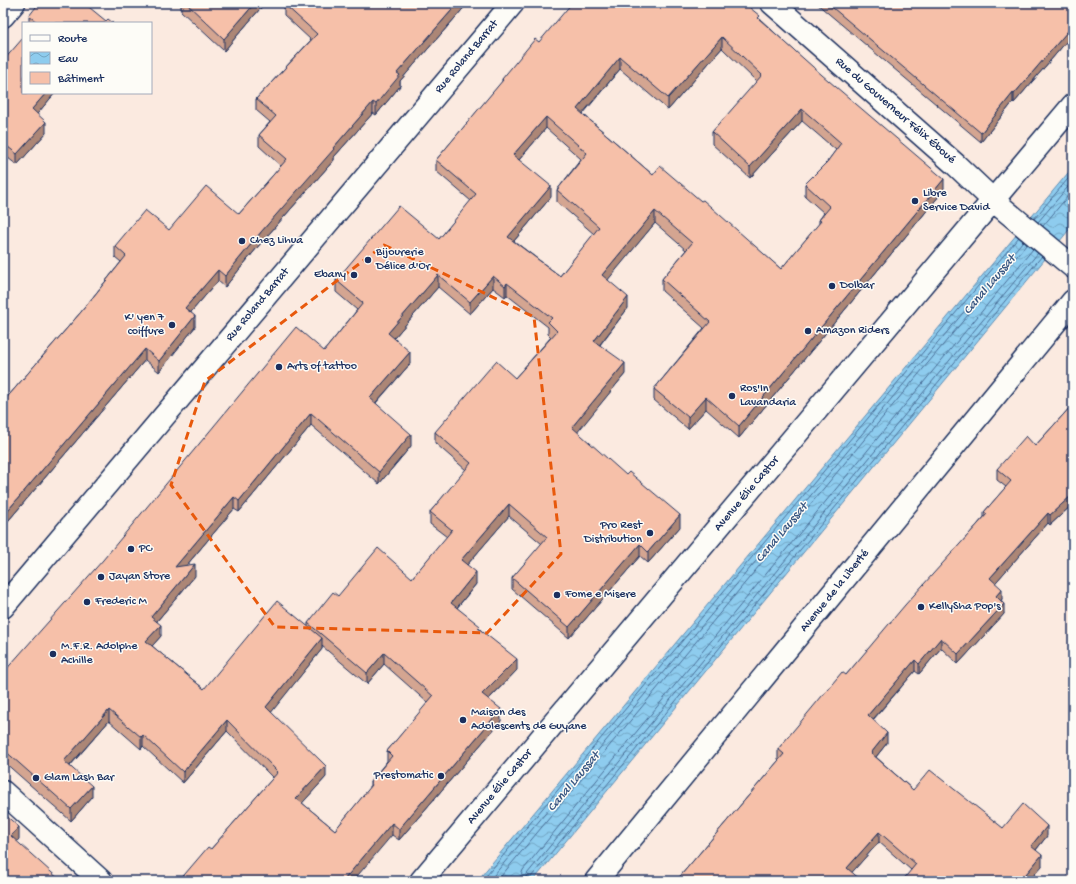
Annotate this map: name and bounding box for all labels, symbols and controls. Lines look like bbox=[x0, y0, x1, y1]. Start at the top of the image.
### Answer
street label: Rue Roland Barrat bbox=[432, 17, 502, 96]
legend bbox=[22, 22, 152, 94]
text: Route bbox=[58, 33, 88, 47]
text: Eau bbox=[58, 53, 78, 67]
street label: Rue du Gouverneur Félix Éboué bbox=[832, 55, 959, 168]
text: Bâtiment bbox=[57, 73, 105, 87]
place label: Libre Service David bbox=[923, 187, 990, 215]
marker: Libre Service David bbox=[910, 196, 920, 206]
place label: Chez Lihua bbox=[250, 234, 303, 248]
marker: Chez Lihua bbox=[237, 236, 247, 246]
place label: Bijourerie Délice d'Or bbox=[375, 246, 432, 274]
water label: Canal Laussat bbox=[961, 250, 1021, 318]
marker: Bijourerie Délice d'Or bbox=[363, 255, 373, 265]
street label: Rue Roland Barrat bbox=[223, 265, 293, 344]
place label: Ebany bbox=[314, 268, 346, 282]
marker: Ebany bbox=[349, 270, 359, 280]
place label: Dolbar bbox=[839, 279, 876, 293]
marker: Dolbar bbox=[827, 281, 837, 291]
place label: K' yen 7 coiffure bbox=[125, 311, 165, 339]
marker: K' yen 7 coiffure bbox=[167, 320, 177, 330]
place label: Amazon Riders bbox=[816, 324, 890, 338]
marker: Amazon Riders bbox=[803, 326, 813, 336]
place label: Arts of tattoo bbox=[287, 360, 357, 374]
marker: Arts of tattoo bbox=[274, 362, 284, 372]
place label: Ros'In Lavandaria bbox=[740, 382, 796, 410]
marker: Ros'In Lavandaria bbox=[727, 391, 737, 401]
street label: Avenue Élie Castor bbox=[712, 452, 784, 534]
water label: Canal Laussat bbox=[753, 498, 813, 566]
place label: Pro Rest Distribution bbox=[583, 519, 643, 547]
marker: Pro Rest Distribution bbox=[645, 528, 655, 538]
place label: PC bbox=[138, 542, 154, 556]
marker: PC bbox=[126, 544, 136, 554]
street label: Avenue de la Liberté bbox=[797, 546, 873, 635]
place label: Jayan Store bbox=[109, 570, 171, 584]
marker: Jayan Store bbox=[96, 572, 106, 582]
place label: Fome e Misere bbox=[564, 588, 637, 602]
marker: Fome e Misere bbox=[552, 590, 562, 600]
place label: Frederic M bbox=[94, 595, 148, 609]
marker: Frederic M bbox=[82, 597, 92, 607]
place label: KellySha Pop's bbox=[929, 600, 1001, 614]
marker: KellySha Pop's bbox=[916, 602, 926, 612]
place label: M.F.R. Adolphe Achille bbox=[61, 640, 138, 668]
marker: M.F.R. Adolphe Achille bbox=[48, 649, 58, 659]
place label: Maison des Adolescents de Guyane bbox=[471, 706, 587, 734]
marker: Maison des Adolescents de Guyane bbox=[458, 715, 468, 725]
street label: Avenue Élie Castor bbox=[465, 745, 537, 827]
water label: Canal Laussat bbox=[545, 747, 605, 815]
place label: Prestomatic bbox=[373, 769, 434, 783]
place label: Glam Lash Bar bbox=[44, 771, 116, 785]
marker: Prestomatic bbox=[436, 771, 446, 781]
marker: Glam Lash Bar bbox=[31, 773, 41, 783]

